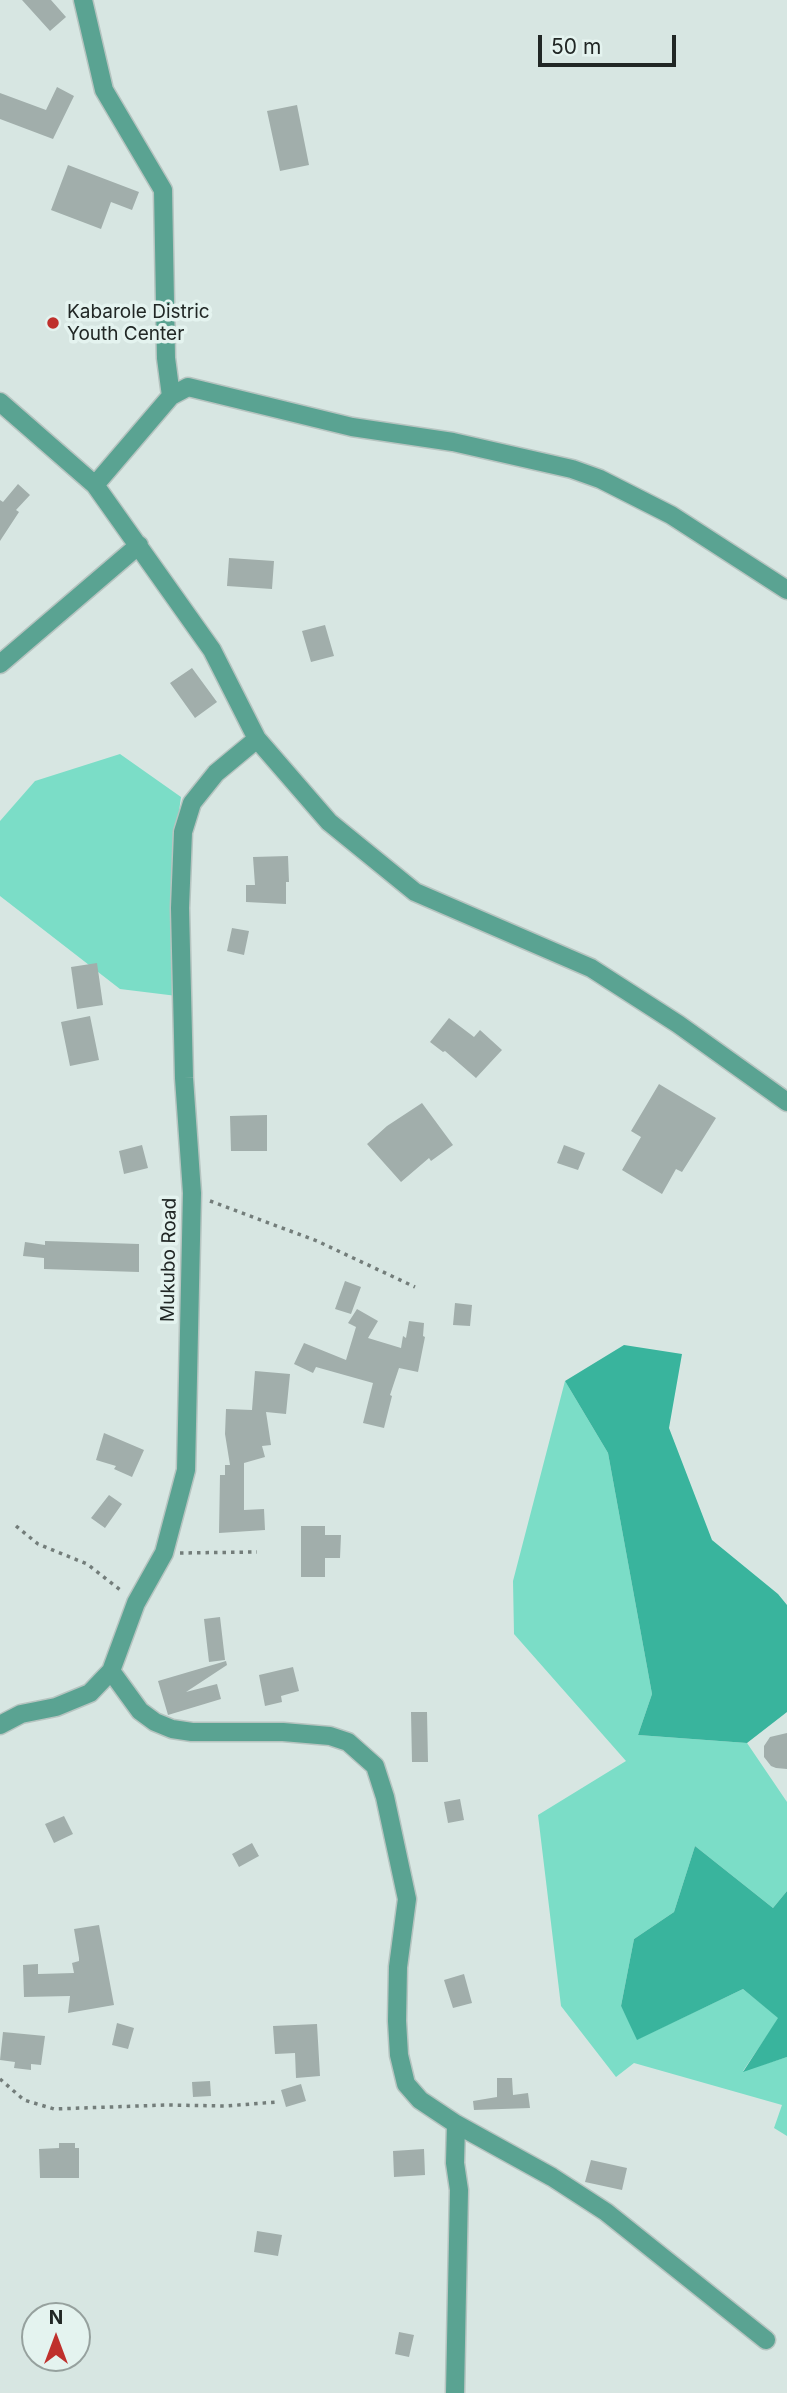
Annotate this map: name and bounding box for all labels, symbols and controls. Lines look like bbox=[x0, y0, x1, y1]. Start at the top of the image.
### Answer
scale bar bbox=[542, 21, 680, 65]
text: 50 m bbox=[551, 34, 601, 59]
place label: Kabarole Distric Youth Center bbox=[67, 301, 210, 345]
marker: Kabarole Distric Youth Center bbox=[45, 315, 61, 331]
street label: Mukubo Road bbox=[157, 1198, 181, 1322]
north arrow bbox=[21, 2302, 91, 2372]
text: N bbox=[49, 2306, 63, 2329]

